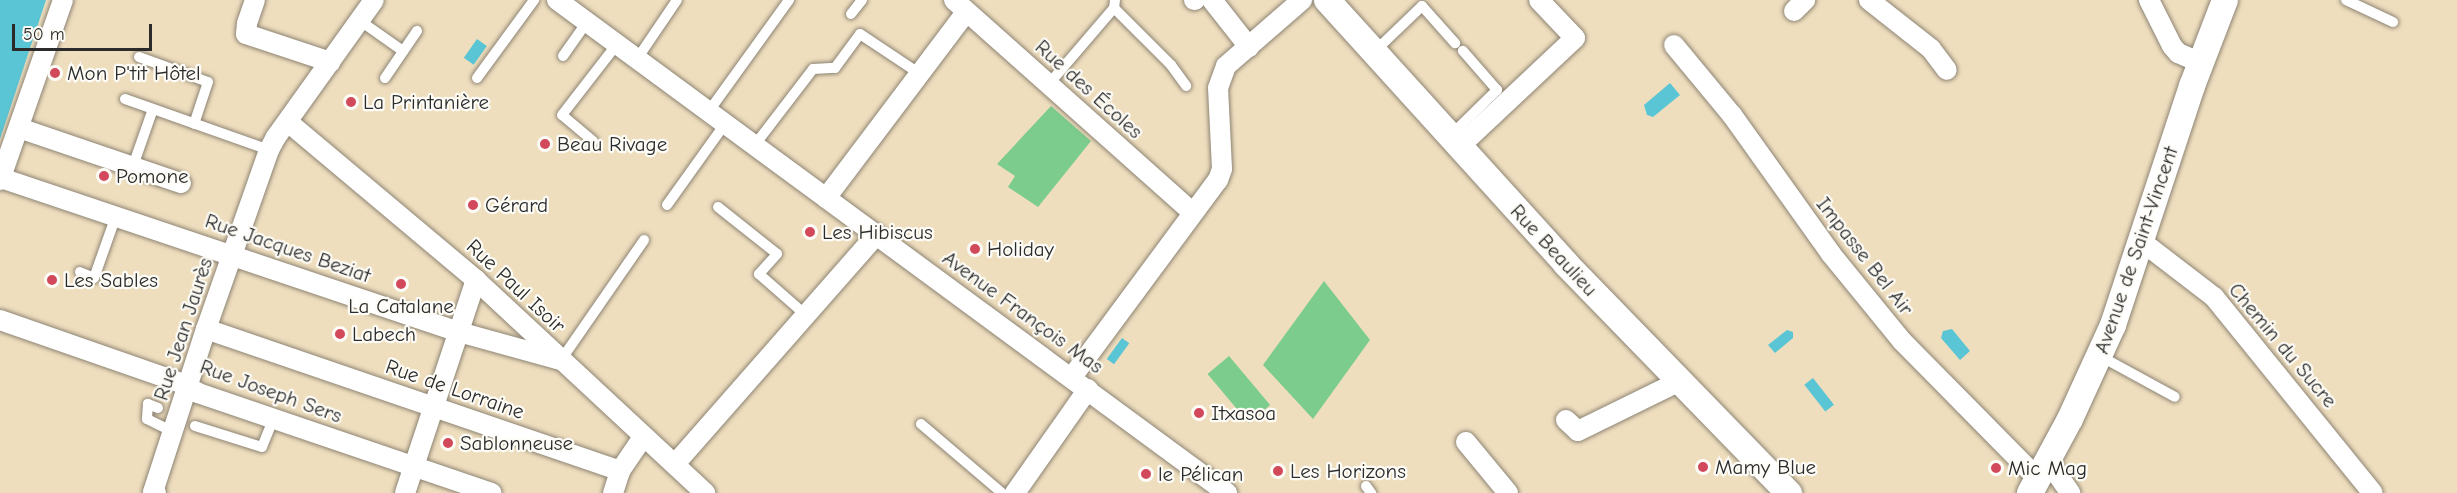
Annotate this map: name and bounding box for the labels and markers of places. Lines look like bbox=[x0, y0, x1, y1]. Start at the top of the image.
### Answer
place label: Mon P'tit Hôtel bbox=[67, 60, 201, 86]
marker: Mon P'tit Hôtel bbox=[48, 66, 62, 80]
place label: La Printanière bbox=[363, 89, 489, 115]
marker: La Printanière bbox=[344, 95, 358, 109]
place label: Beau Rivage bbox=[557, 131, 667, 157]
marker: Beau Rivage bbox=[538, 137, 552, 151]
place label: Pomone bbox=[116, 163, 189, 189]
marker: Pomone bbox=[97, 169, 111, 183]
place label: Gérard bbox=[485, 192, 548, 218]
marker: Gérard bbox=[466, 198, 480, 212]
place label: Les Hibiscus bbox=[822, 219, 933, 245]
marker: Les Hibiscus bbox=[803, 225, 817, 239]
place label: Holiday bbox=[987, 236, 1054, 262]
marker: Holiday bbox=[968, 242, 982, 256]
place label: Les Sables bbox=[64, 267, 158, 293]
marker: Les Sables bbox=[45, 273, 59, 287]
marker: La Catalane bbox=[394, 277, 408, 291]
place label: La Catalane bbox=[348, 293, 454, 319]
place label: Labech bbox=[352, 321, 416, 347]
marker: Labech bbox=[333, 327, 347, 341]
place label: Itxasoa bbox=[1211, 400, 1276, 426]
marker: Itxasoa bbox=[1192, 406, 1206, 420]
place label: Sablonneuse bbox=[460, 430, 573, 456]
marker: Sablonneuse bbox=[441, 436, 455, 450]
place label: Mamy Blue bbox=[1715, 454, 1816, 480]
place label: Mic Mag bbox=[2008, 455, 2087, 481]
place label: Les Horizons bbox=[1290, 458, 1406, 484]
marker: Mamy Blue bbox=[1696, 460, 1710, 474]
place label: le Pélican bbox=[1158, 461, 1243, 487]
marker: Mic Mag bbox=[1989, 461, 2003, 475]
marker: Les Horizons bbox=[1271, 464, 1285, 478]
marker: le Pélican bbox=[1139, 467, 1153, 481]

